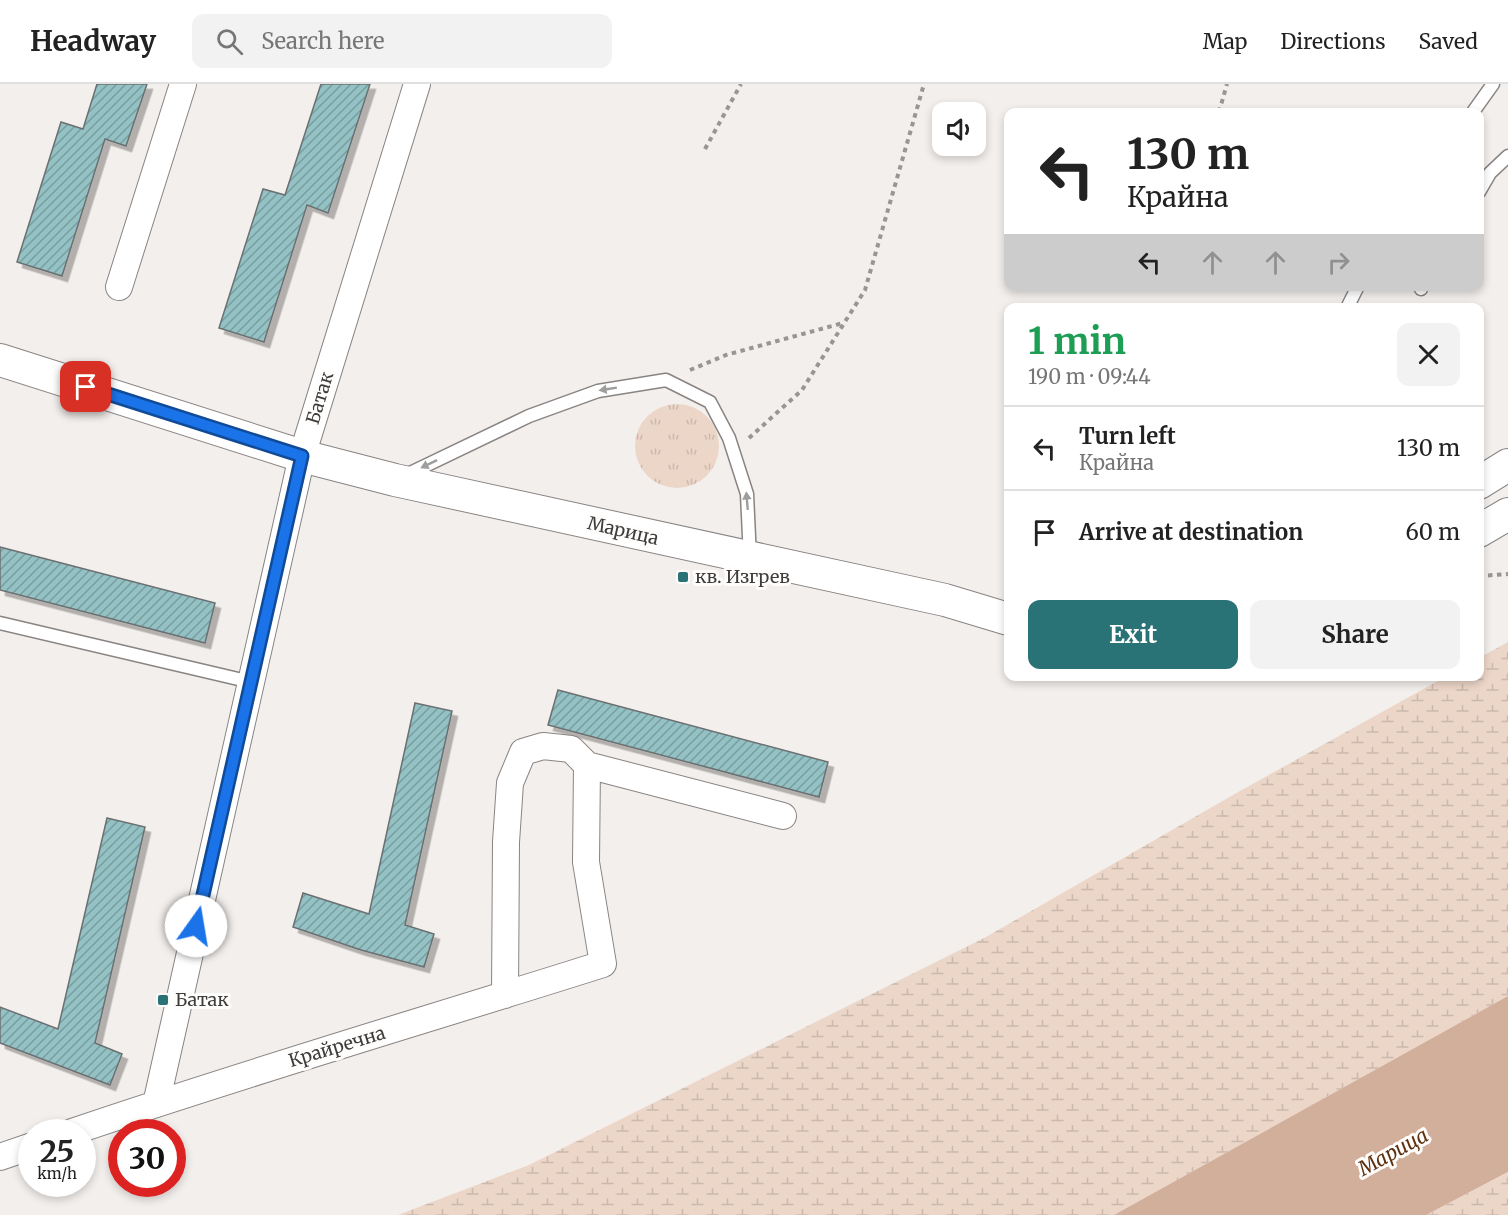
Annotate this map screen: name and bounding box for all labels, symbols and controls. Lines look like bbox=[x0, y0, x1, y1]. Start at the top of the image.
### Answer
search box bbox=[192, 14, 612, 68]
text: Headway bbox=[30, 23, 156, 59]
icon: search bbox=[213, 25, 246, 58]
text: Search here bbox=[261, 27, 385, 55]
text: Map bbox=[1203, 28, 1247, 55]
text: Directions bbox=[1280, 28, 1385, 55]
text: Saved bbox=[1418, 28, 1478, 55]
map controls bbox=[932, 102, 986, 156]
button: sound bbox=[932, 102, 986, 156]
text: 130 m bbox=[1127, 128, 1249, 180]
icon: left bbox=[1028, 132, 1106, 210]
text: Крайна bbox=[1127, 180, 1228, 214]
icon: left bbox=[1133, 246, 1166, 279]
icon: ahead bbox=[1196, 246, 1229, 279]
icon: ahead bbox=[1259, 246, 1292, 279]
icon: right bbox=[1322, 246, 1355, 279]
text: 1 min bbox=[1028, 319, 1126, 364]
button: close bbox=[1397, 323, 1460, 386]
pin bbox=[60, 361, 111, 412]
text: 190 m · 09:44 bbox=[1028, 364, 1151, 389]
street label: Батак bbox=[301, 368, 339, 427]
icon: arrive bbox=[69, 370, 102, 403]
one-way arrow bbox=[598, 385, 617, 394]
text: Turn left bbox=[1079, 422, 1176, 450]
icon: left bbox=[1028, 432, 1061, 465]
text: 130 m bbox=[1397, 434, 1460, 462]
text: Крайна bbox=[1079, 450, 1154, 475]
one-way arrow bbox=[420, 459, 437, 469]
one-way arrow bbox=[742, 491, 752, 510]
street label: Марица bbox=[585, 511, 661, 550]
icon: arrive bbox=[1028, 516, 1061, 549]
text: Arrive at destination bbox=[1079, 518, 1303, 546]
text: 60 m bbox=[1406, 518, 1460, 546]
place label: кв. Изгрев bbox=[695, 565, 790, 588]
marker: кв. Изгрев bbox=[676, 570, 690, 584]
button: Exit bbox=[1028, 600, 1238, 669]
button: Share bbox=[1250, 600, 1460, 669]
position arrow bbox=[164, 894, 228, 958]
place label: Батак bbox=[175, 988, 229, 1011]
marker: Батак bbox=[156, 993, 170, 1007]
street label: Крайречна bbox=[286, 1021, 388, 1072]
speed limit sign: 30 bbox=[108, 1119, 186, 1197]
water label: Марица bbox=[1352, 1122, 1432, 1181]
text: 25 bbox=[40, 1132, 74, 1170]
text: km/h bbox=[37, 1164, 77, 1183]

